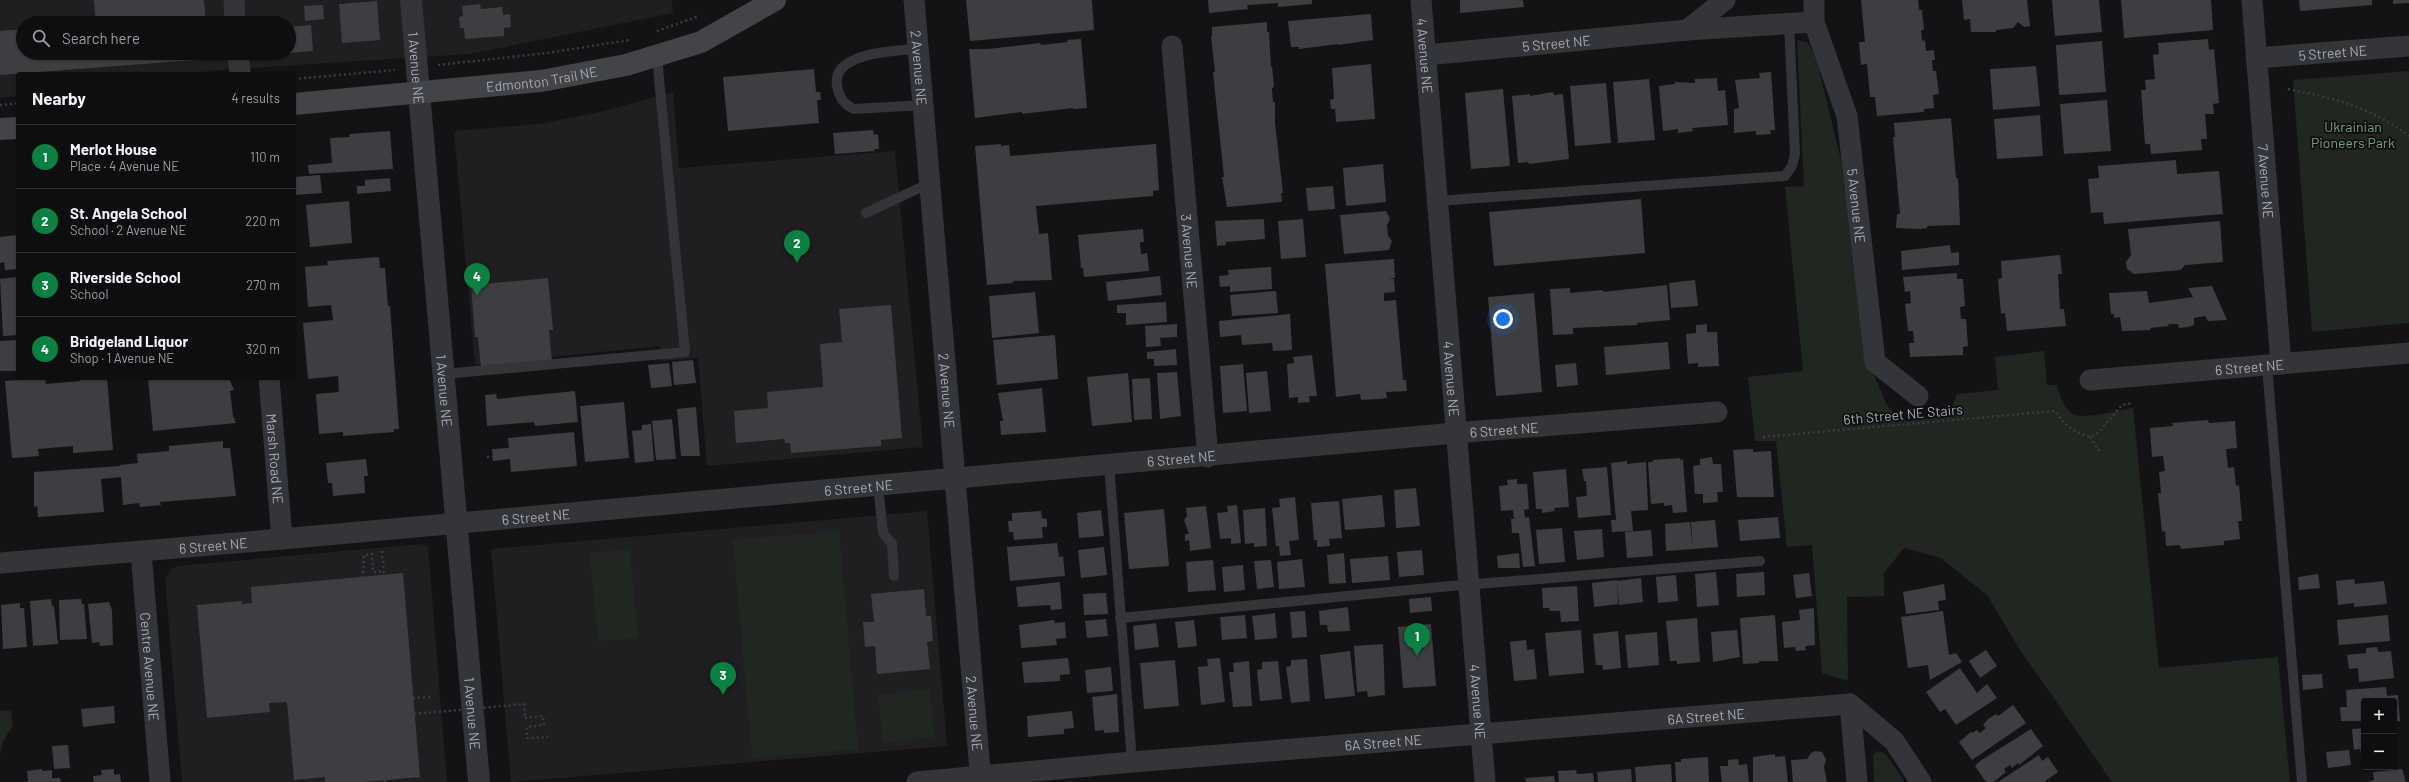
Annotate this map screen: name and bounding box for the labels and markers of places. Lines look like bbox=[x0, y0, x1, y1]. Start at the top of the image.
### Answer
pin: 2 bbox=[784, 230, 810, 263]
pin: 4 bbox=[464, 263, 490, 296]
pin: 1 bbox=[1404, 623, 1430, 656]
pin: 3 bbox=[710, 662, 736, 695]

